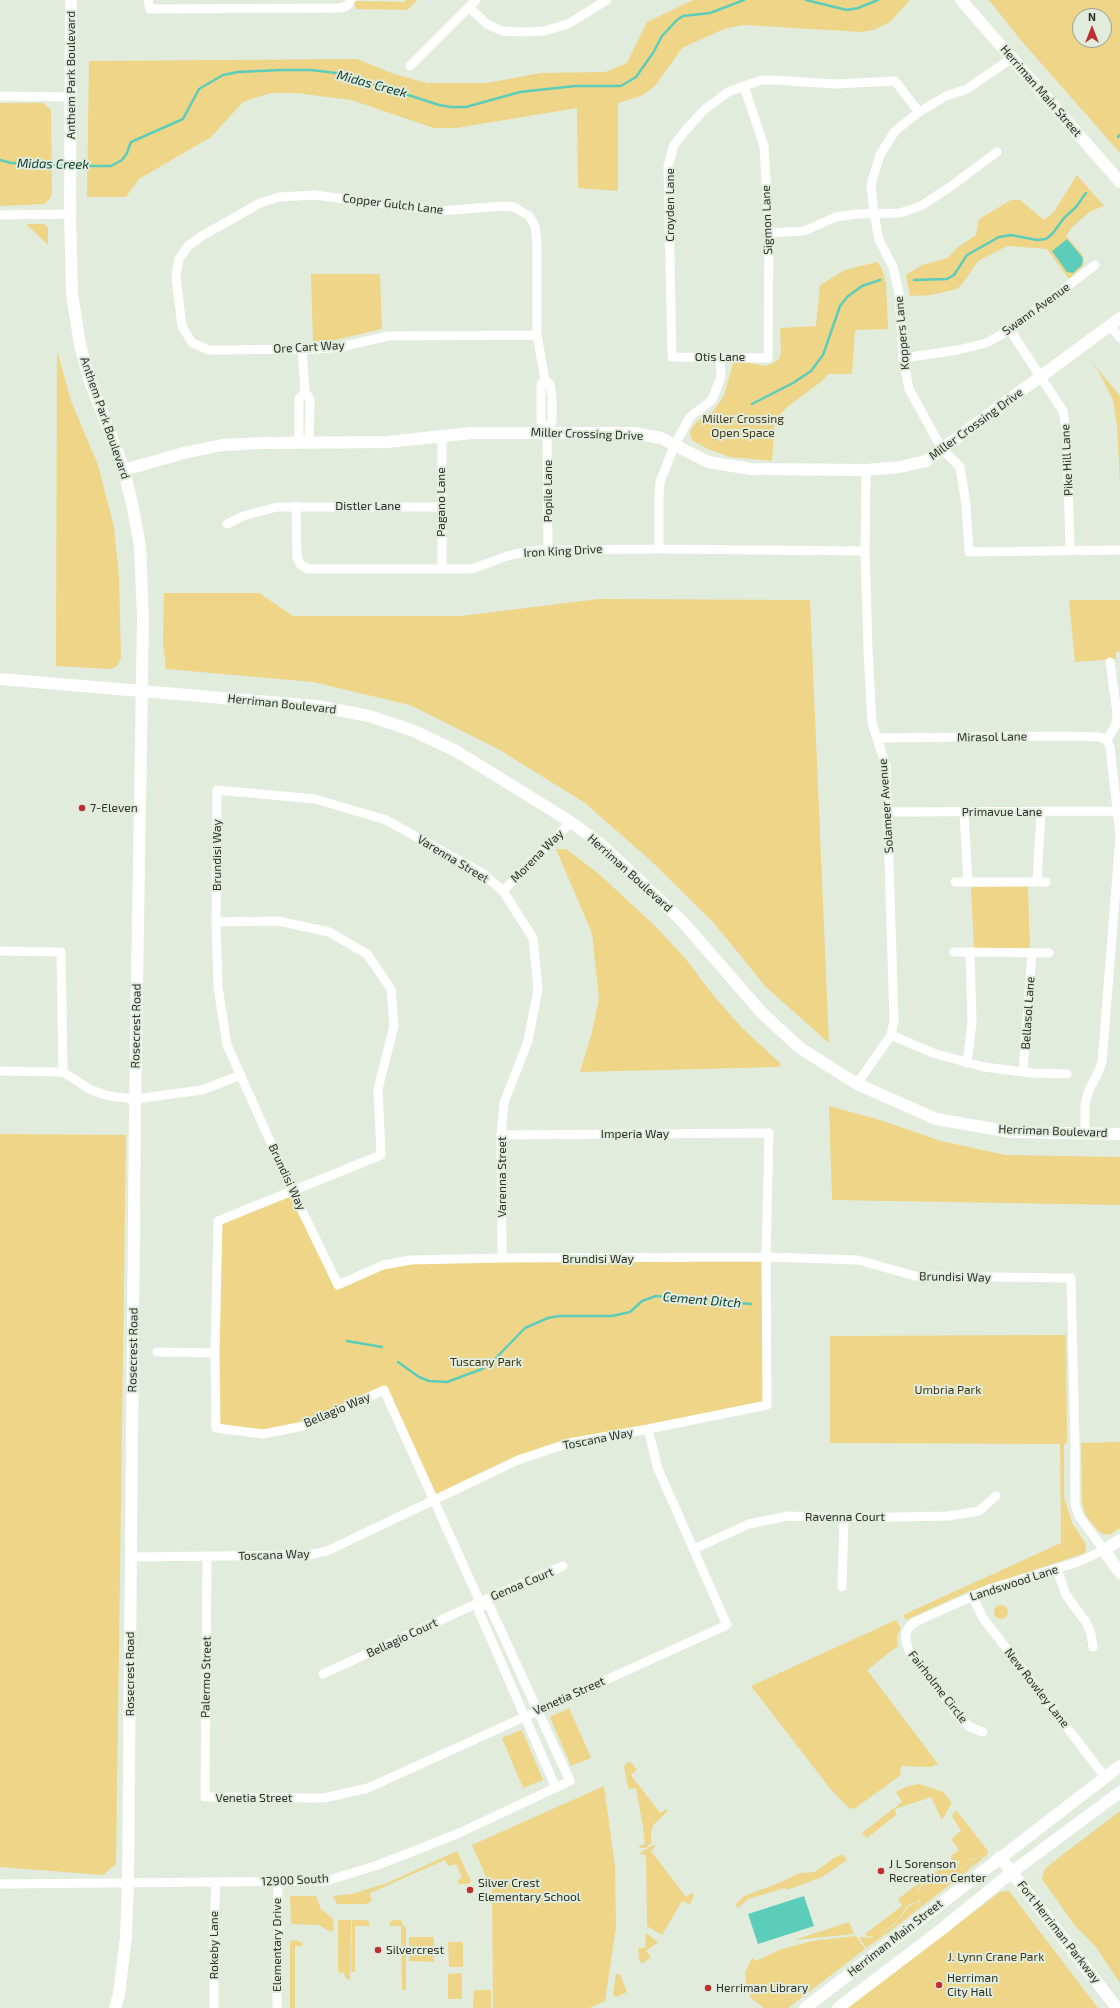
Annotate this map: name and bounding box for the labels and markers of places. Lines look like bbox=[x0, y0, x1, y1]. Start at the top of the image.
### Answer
place label: 7-Eleven bbox=[90, 801, 138, 815]
marker: 7-Eleven bbox=[77, 803, 87, 813]
place label: J L Sorenson Recreation Center bbox=[889, 1857, 986, 1885]
marker: J L Sorenson Recreation Center bbox=[876, 1866, 886, 1876]
place label: Silver Crest Elementary School bbox=[478, 1876, 580, 1904]
marker: Silver Crest Elementary School bbox=[465, 1885, 475, 1895]
place label: Silvercrest bbox=[386, 1943, 444, 1957]
marker: Silvercrest bbox=[373, 1945, 383, 1955]
place label: Herriman City Hall bbox=[947, 1971, 998, 1999]
marker: Herriman City Hall bbox=[934, 1980, 944, 1990]
place label: Herriman Library bbox=[716, 1981, 808, 1995]
marker: Herriman Library bbox=[703, 1983, 713, 1993]

